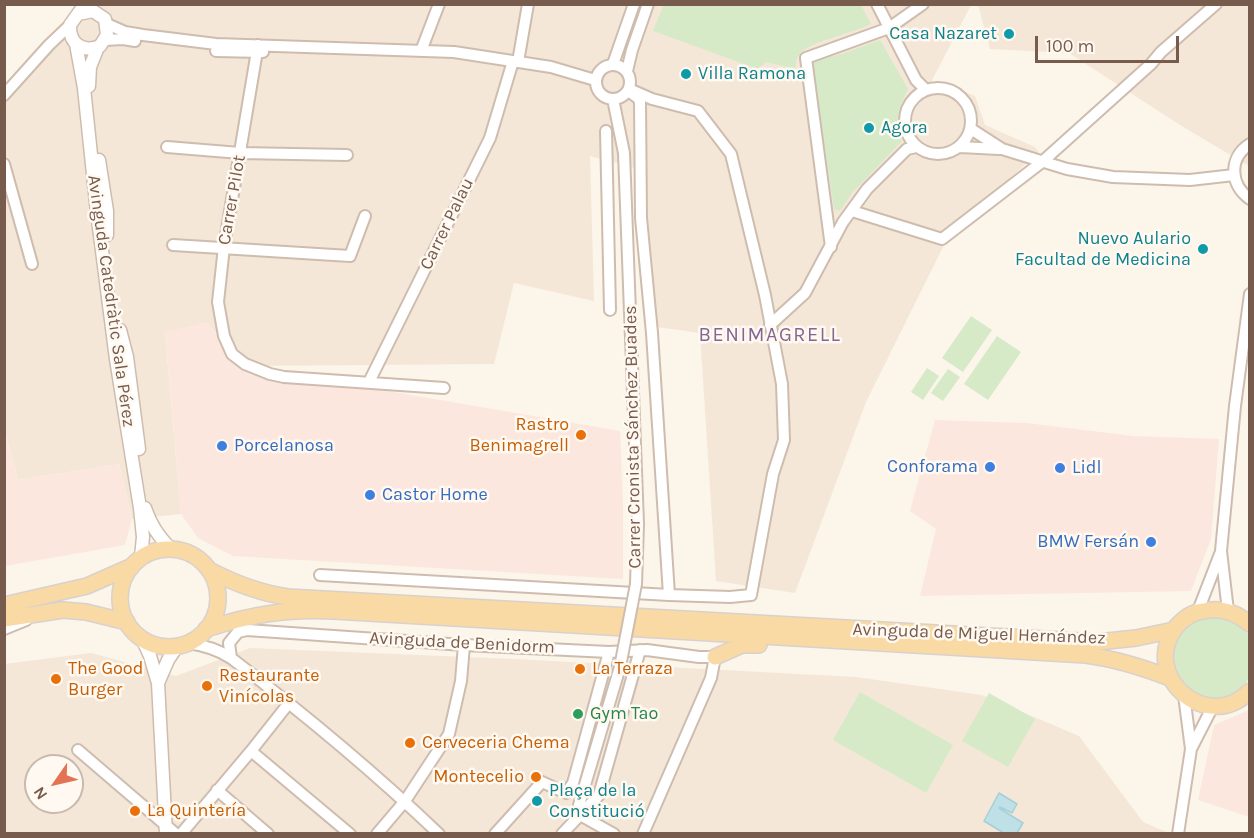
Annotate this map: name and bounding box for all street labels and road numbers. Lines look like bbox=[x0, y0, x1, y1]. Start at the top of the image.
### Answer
street label: Carrer Pilot bbox=[213, 153, 251, 247]
street label: Avinguda Catedràtic Sala Pérez bbox=[83, 174, 139, 428]
street label: Carrer Palau bbox=[415, 174, 479, 274]
street label: Carrer Cronista Sánchez Buades bbox=[620, 305, 646, 569]
street label: Avinguda de Miguel Hernández bbox=[852, 619, 1106, 649]
street label: Avinguda de Benidorm bbox=[369, 627, 555, 659]

